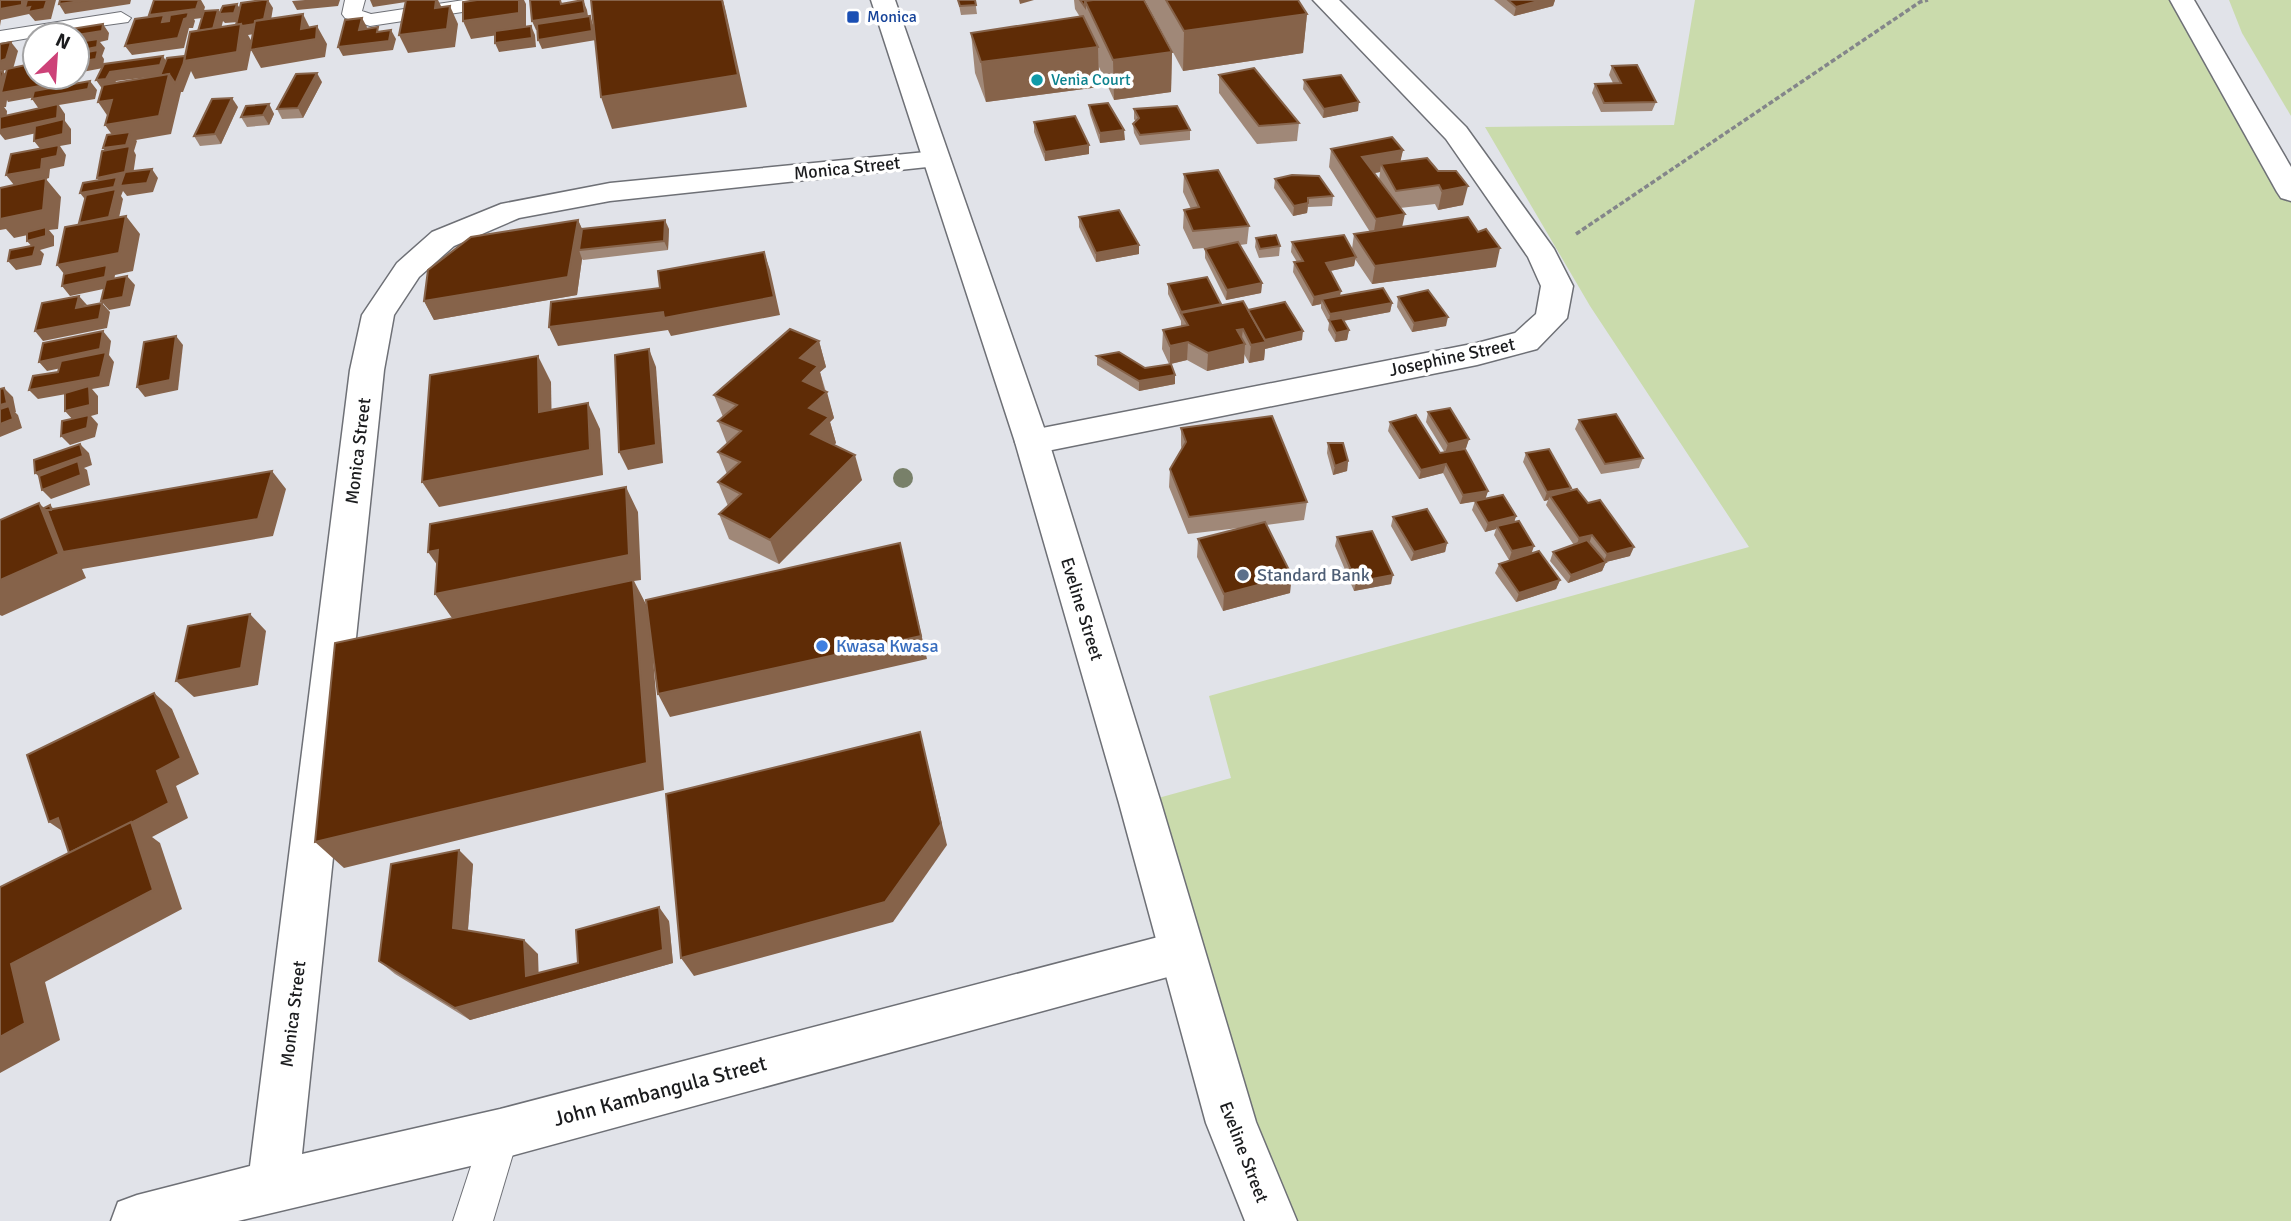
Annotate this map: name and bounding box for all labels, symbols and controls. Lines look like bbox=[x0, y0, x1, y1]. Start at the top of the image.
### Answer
place label: Monica bbox=[867, 7, 917, 27]
marker: Monica bbox=[845, 9, 861, 25]
north arrow bbox=[21, 21, 91, 91]
text: N bbox=[52, 28, 74, 55]
place label: Venia Court bbox=[1051, 70, 1131, 90]
marker: Venia Court bbox=[1029, 72, 1045, 88]
street label: Monica Street bbox=[793, 151, 901, 185]
street label: Josephine Street bbox=[1387, 333, 1517, 381]
street label: Monica Street bbox=[341, 397, 375, 505]
street label: Eveline Street bbox=[1056, 555, 1108, 663]
place label: Standard Bank bbox=[1257, 564, 1370, 586]
marker: Standard Bank bbox=[1235, 567, 1251, 583]
place label: Kwasa Kwasa bbox=[836, 635, 939, 657]
marker: Kwasa Kwasa bbox=[814, 638, 830, 654]
street label: Monica Street bbox=[276, 960, 310, 1068]
street label: John Kambangula Street bbox=[551, 1050, 769, 1132]
street label: Eveline Street bbox=[1215, 1098, 1273, 1206]

